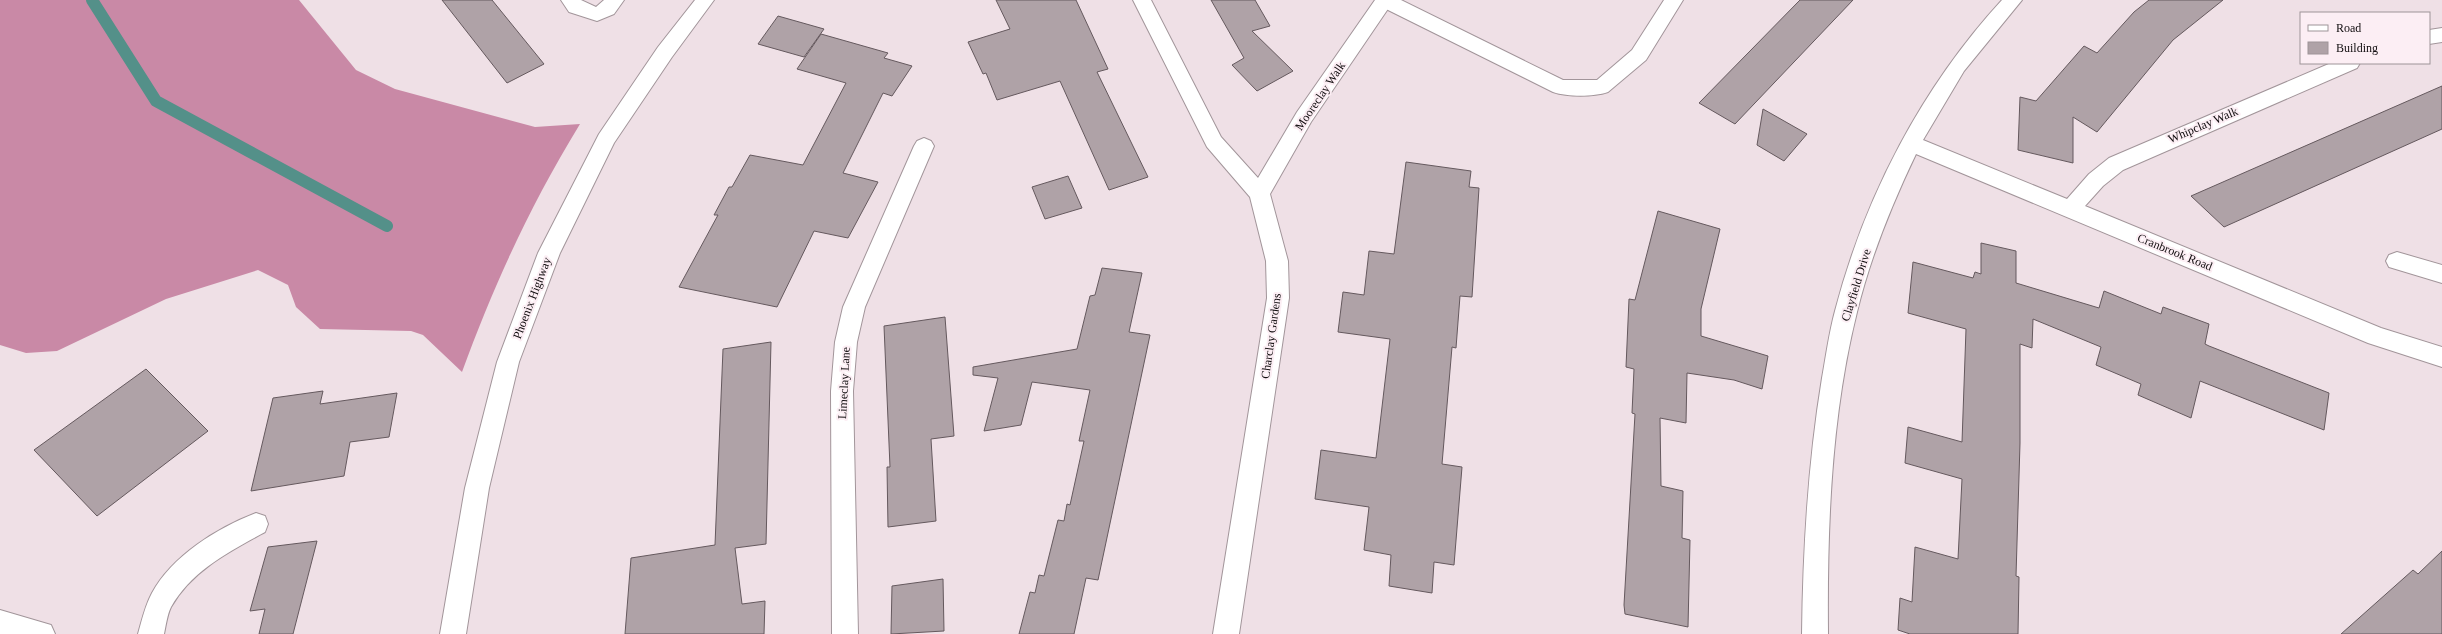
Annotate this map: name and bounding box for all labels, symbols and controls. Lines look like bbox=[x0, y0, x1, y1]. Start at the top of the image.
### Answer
legend bbox=[2300, 12, 2430, 64]
text: Road bbox=[2336, 21, 2361, 35]
text: Building bbox=[2336, 41, 2378, 55]
street label: Mooreclay Walk bbox=[1292, 59, 1348, 133]
street label: Whipclay Walk bbox=[2166, 104, 2240, 146]
street label: Cranbrook Road bbox=[2135, 231, 2215, 273]
street label: Clayfield Drive bbox=[1838, 247, 1874, 323]
street label: Phoenix Highway bbox=[510, 255, 554, 341]
street label: Charclay Gardens bbox=[1258, 292, 1284, 380]
street label: Limeclay Lane bbox=[835, 347, 853, 419]

